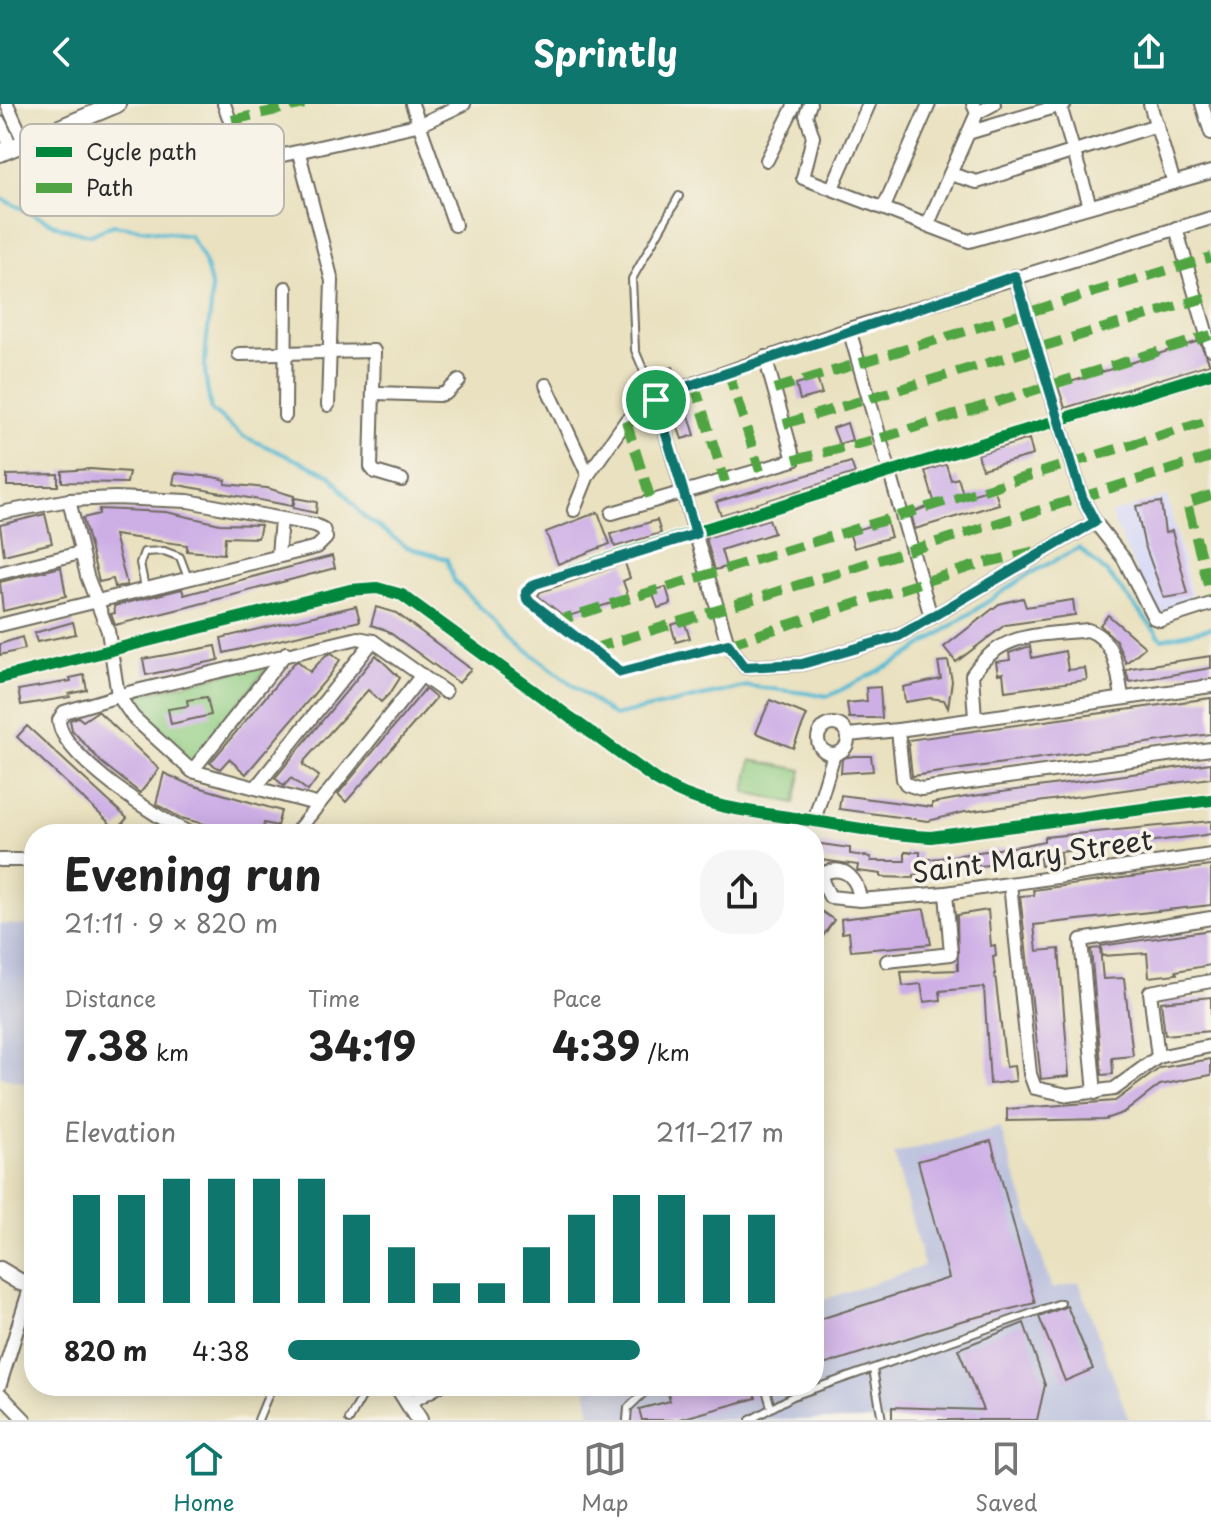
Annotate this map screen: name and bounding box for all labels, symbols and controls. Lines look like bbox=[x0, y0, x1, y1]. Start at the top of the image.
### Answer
text: Sprintly bbox=[533, 25, 678, 79]
icon: back bbox=[40, 30, 84, 74]
icon: share bbox=[1127, 30, 1171, 74]
legend bbox=[20, 124, 284, 216]
text: Cycle path bbox=[86, 134, 197, 167]
text: Path bbox=[86, 170, 134, 203]
pin bbox=[622, 366, 690, 434]
icon: arrive bbox=[634, 378, 678, 422]
street label: Saint Mary Street bbox=[909, 817, 1155, 893]
text: Evening run bbox=[64, 840, 322, 906]
button: share bbox=[700, 850, 784, 934]
text: 21:11 · 9 × 820 m bbox=[64, 903, 278, 942]
text: Distance bbox=[64, 981, 156, 1014]
text: Time bbox=[308, 981, 360, 1014]
text: Pace bbox=[552, 981, 602, 1014]
text: 7.38 bbox=[64, 1014, 149, 1075]
text: 34:19 bbox=[308, 1014, 416, 1075]
text: 4:39 bbox=[552, 1014, 640, 1075]
text: km bbox=[149, 1035, 189, 1068]
text: /km bbox=[640, 1035, 690, 1068]
text: Elevation bbox=[64, 1112, 176, 1151]
text: 211–217 m bbox=[656, 1112, 784, 1151]
text: 820 m bbox=[64, 1331, 147, 1370]
text: 4:38 bbox=[192, 1331, 250, 1370]
tab: Home bbox=[173, 1437, 235, 1518]
tab: Map bbox=[581, 1437, 628, 1518]
tab: Saved bbox=[975, 1437, 1038, 1518]

